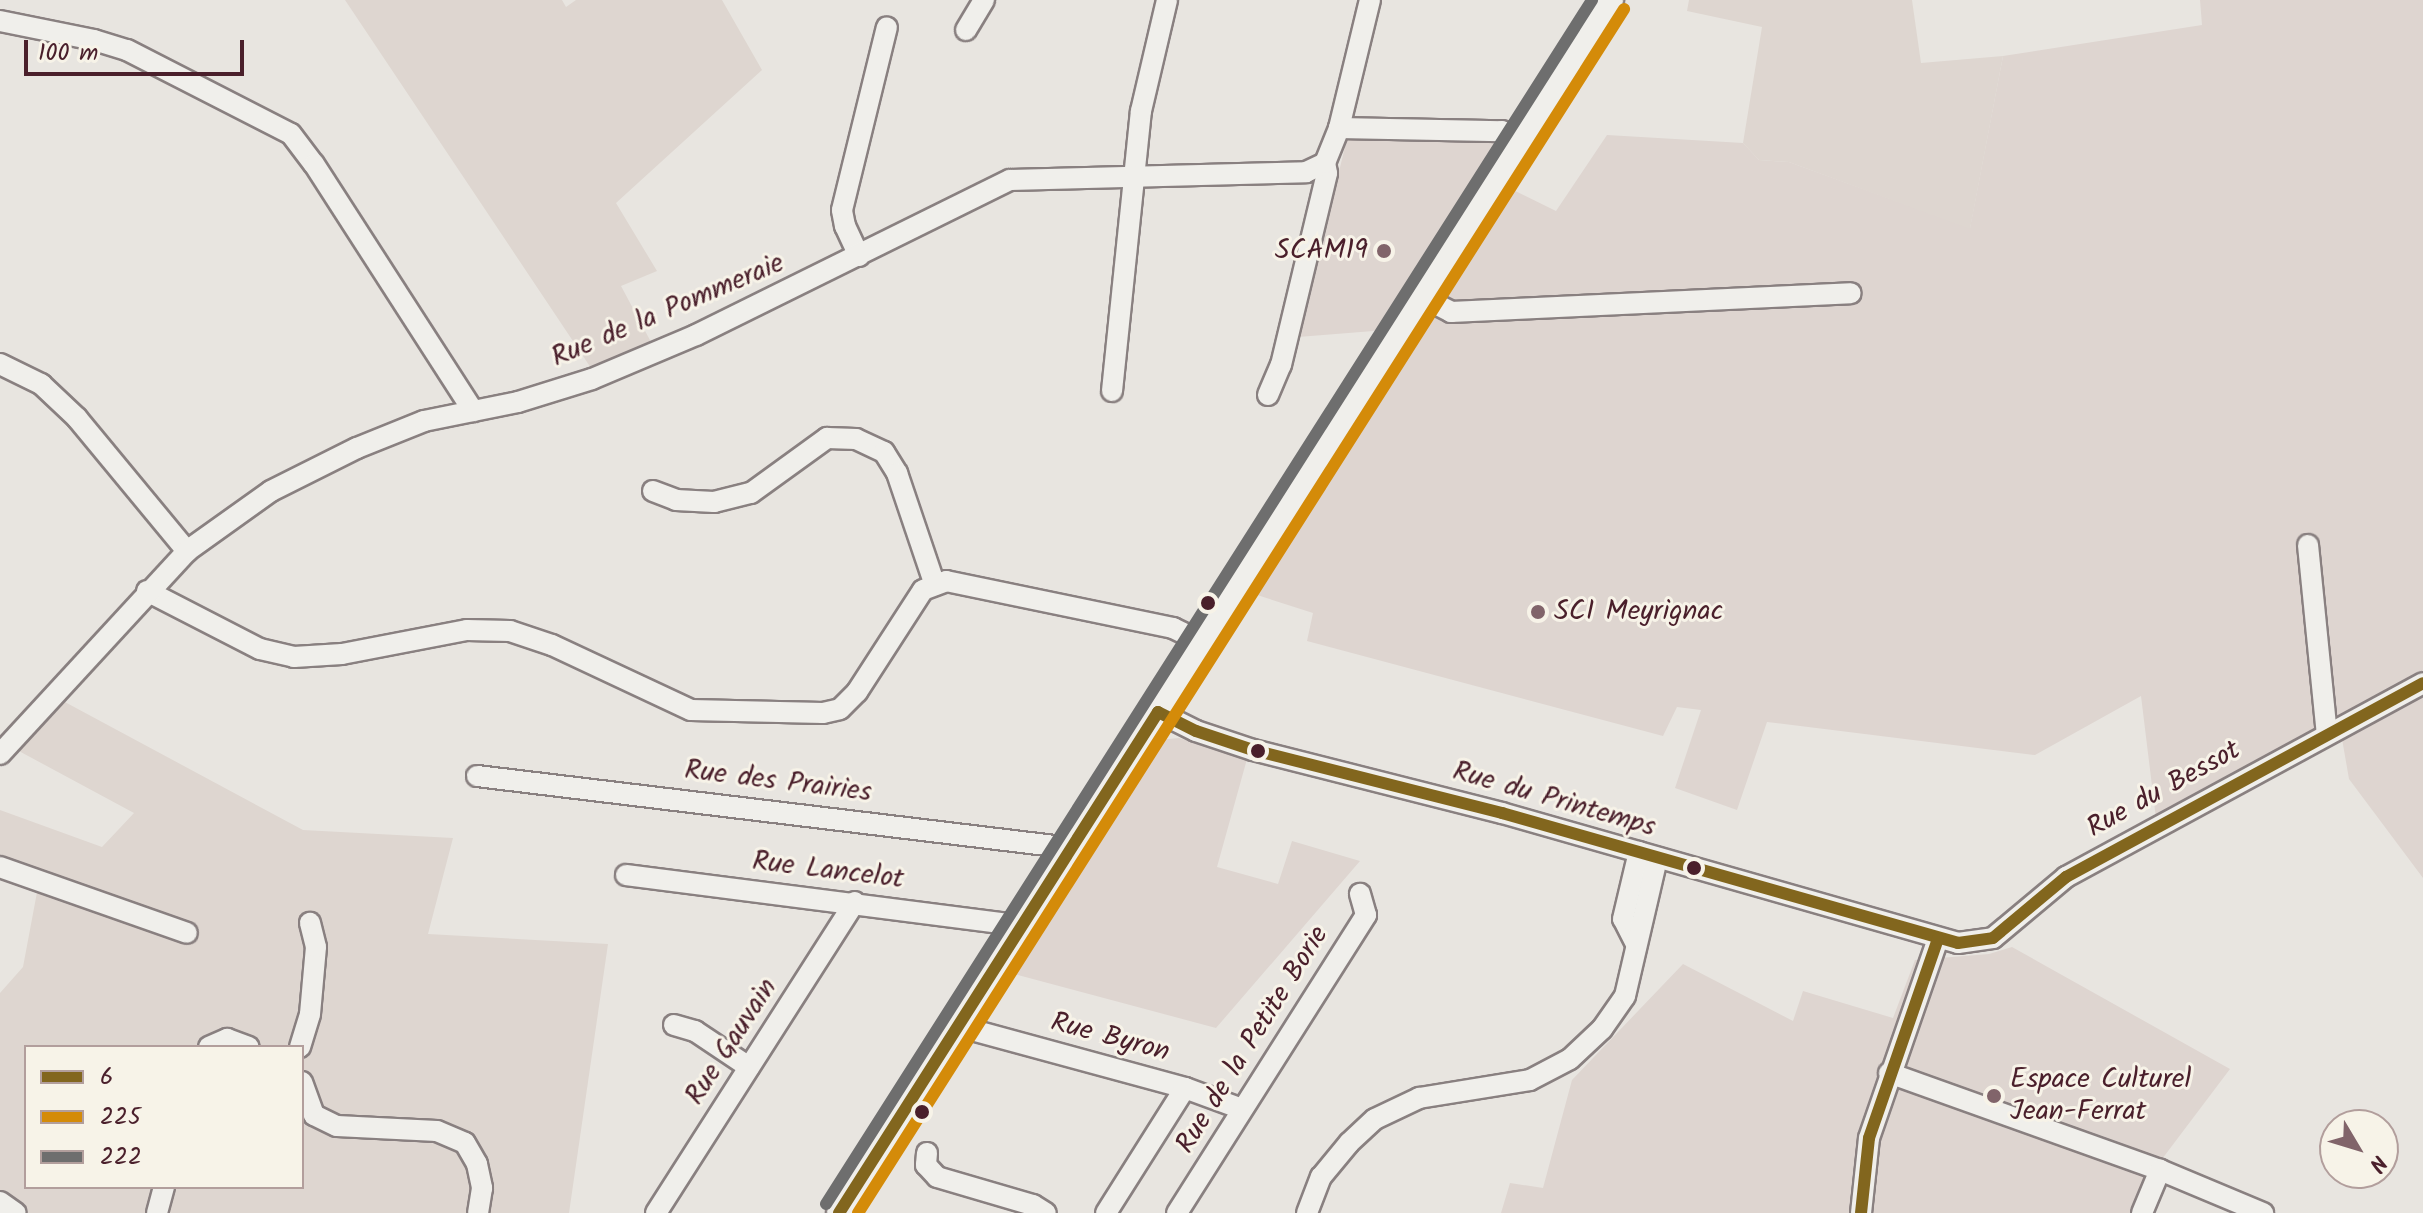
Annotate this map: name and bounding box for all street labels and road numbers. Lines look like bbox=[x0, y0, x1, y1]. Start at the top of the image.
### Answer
street label: Rue de la Pommeraie bbox=[547, 247, 789, 375]
street label: Rue du Bessot bbox=[2081, 734, 2247, 846]
street label: Rue des Prairies bbox=[683, 754, 873, 810]
street label: Rue du Printemps bbox=[1449, 755, 1659, 845]
street label: Rue Lancelot bbox=[750, 845, 906, 897]
street label: Rue de la Petite Borie bbox=[1169, 920, 1337, 1160]
street label: Rue Gauvain bbox=[679, 973, 785, 1111]
street label: Rue Byron bbox=[1047, 1006, 1173, 1070]

